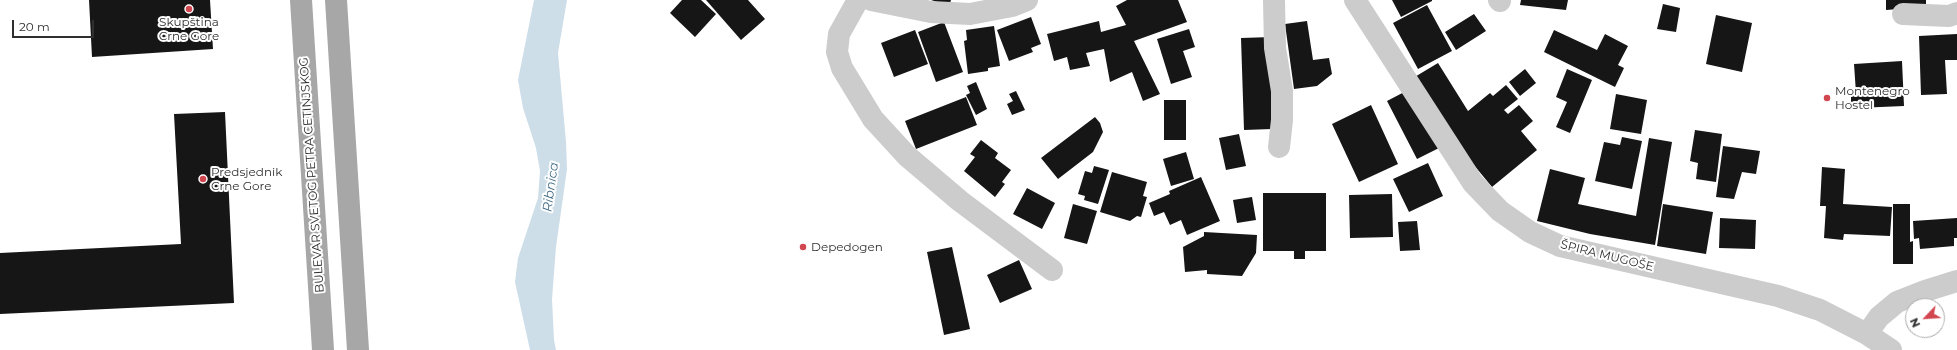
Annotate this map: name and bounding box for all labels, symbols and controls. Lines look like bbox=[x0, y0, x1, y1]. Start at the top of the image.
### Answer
marker: Skupština Crne Gore bbox=[184, 4, 194, 14]
scale bar bbox=[14, 12, 96, 38]
place label: Skupština Crne Gore bbox=[159, 15, 219, 43]
text: 20 m bbox=[19, 19, 50, 34]
street label: BULEVAR SVETOG PETRA CETINJSKOG bbox=[297, 57, 327, 293]
place label: Montenegro Hostel bbox=[1835, 84, 1910, 112]
marker: Montenegro Hostel bbox=[1822, 93, 1832, 103]
water label: Ribnica bbox=[540, 161, 562, 213]
place label: Predsjednik Crne Gore bbox=[211, 165, 282, 193]
marker: Predsjednik Crne Gore bbox=[198, 174, 208, 184]
street label: ŠPIRA MUGOŠE bbox=[1559, 237, 1655, 275]
place label: Depedogen bbox=[811, 240, 883, 254]
marker: Depedogen bbox=[798, 242, 808, 252]
north arrow bbox=[1905, 298, 1945, 338]
text: N bbox=[1907, 316, 1923, 330]

